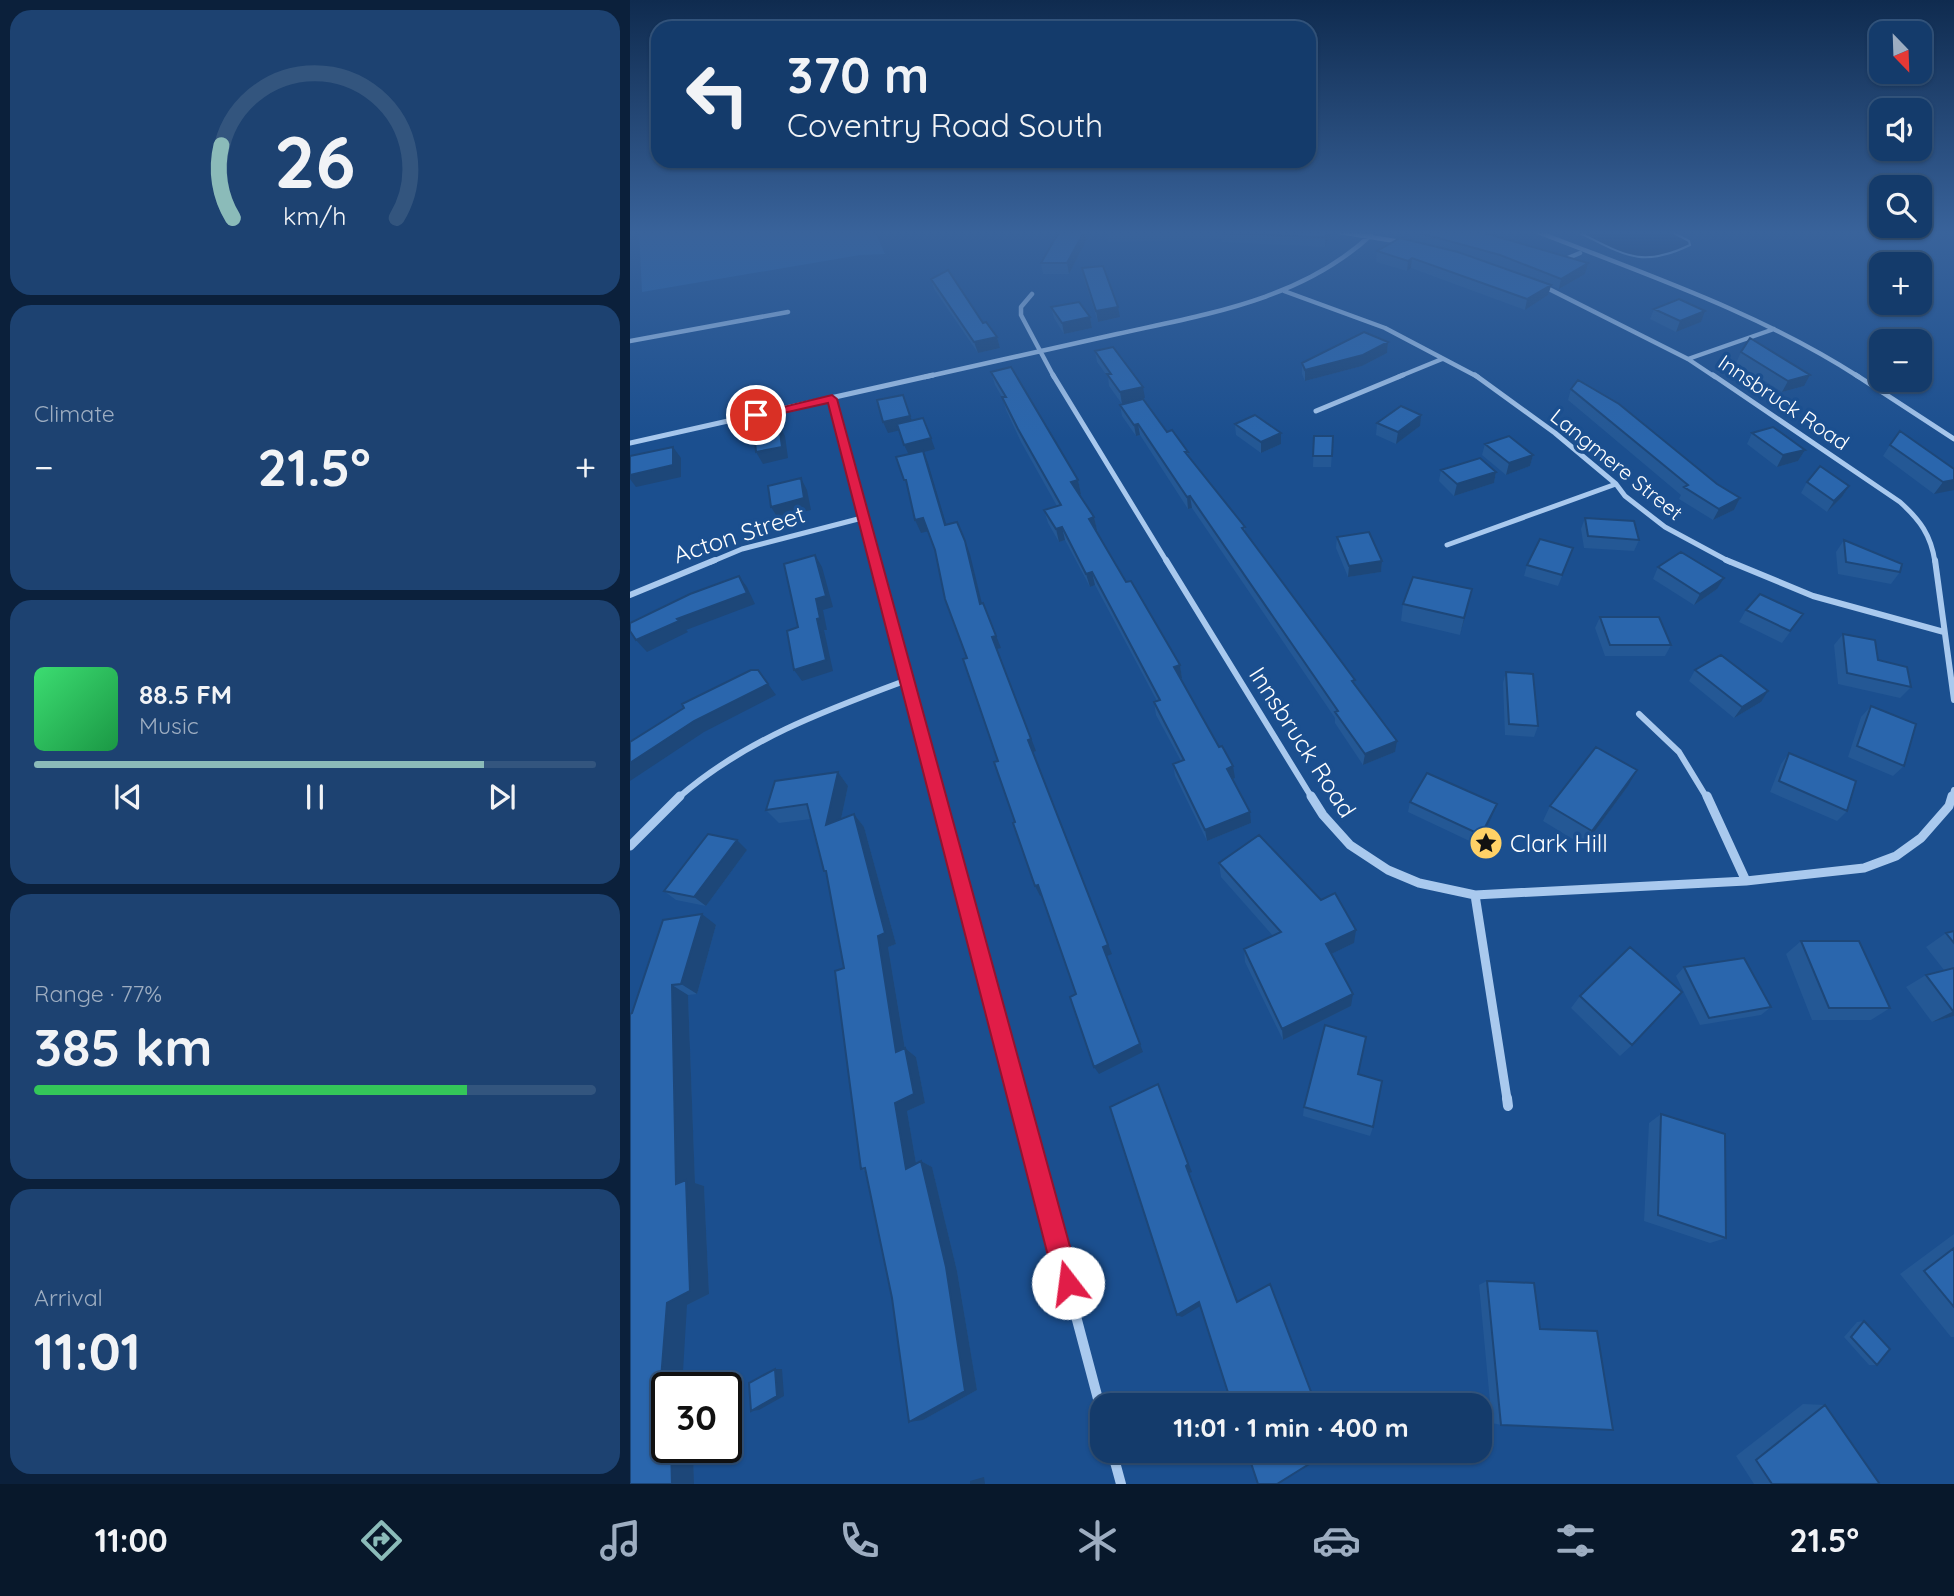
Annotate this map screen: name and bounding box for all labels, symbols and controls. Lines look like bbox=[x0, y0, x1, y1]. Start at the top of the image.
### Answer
north arrow bbox=[1869, 21, 1932, 84]
map controls bbox=[1869, 21, 1932, 392]
text: 370 m bbox=[787, 44, 929, 105]
icon: left bbox=[672, 49, 763, 140]
button: sound bbox=[1869, 98, 1932, 161]
text: Coventry Road South bbox=[787, 105, 1103, 145]
text: 26 bbox=[274, 116, 356, 207]
button: search bbox=[1869, 175, 1932, 238]
text: km/h bbox=[283, 200, 347, 231]
button: + bbox=[1869, 252, 1932, 315]
button: − bbox=[1869, 329, 1932, 392]
street label: Innsbruck Road bbox=[1714, 349, 1854, 455]
pin bbox=[726, 385, 786, 445]
icon: arrive bbox=[737, 396, 775, 434]
text: Climate bbox=[34, 399, 115, 428]
street label: Langmere Street bbox=[1546, 403, 1688, 525]
text: 21.5° bbox=[258, 434, 371, 499]
text: − bbox=[34, 443, 54, 491]
text: + bbox=[575, 443, 596, 491]
street label: Acton Street bbox=[669, 499, 809, 569]
street label: Innsbruck Road bbox=[1243, 661, 1363, 823]
text: 88.5 FM bbox=[139, 678, 232, 711]
text: Music bbox=[139, 711, 199, 740]
icon: previous bbox=[109, 778, 147, 816]
icon: pause bbox=[296, 778, 334, 816]
icon: next bbox=[483, 778, 521, 816]
place icon: Clark Hill bbox=[1467, 824, 1505, 862]
place label: Clark Hill bbox=[1510, 828, 1608, 858]
text: Range · 77% bbox=[34, 979, 162, 1008]
text: 385 km bbox=[34, 1014, 212, 1079]
position arrow bbox=[1031, 1246, 1105, 1320]
text: Arrival bbox=[34, 1283, 103, 1312]
text: 11:01 bbox=[34, 1318, 141, 1383]
speed limit sign: 30 bbox=[651, 1372, 742, 1463]
text: 11:01 · 1 min · 400 m bbox=[1173, 1411, 1409, 1444]
icon: directions bbox=[357, 1516, 406, 1565]
icon: music bbox=[596, 1516, 645, 1565]
icon: phone bbox=[835, 1516, 884, 1565]
icon: climate bbox=[1073, 1516, 1122, 1565]
icon: car bbox=[1312, 1516, 1361, 1565]
icon: filters bbox=[1551, 1516, 1600, 1565]
text: 11:00 bbox=[95, 1520, 168, 1560]
text: 21.5° bbox=[1789, 1520, 1859, 1560]

